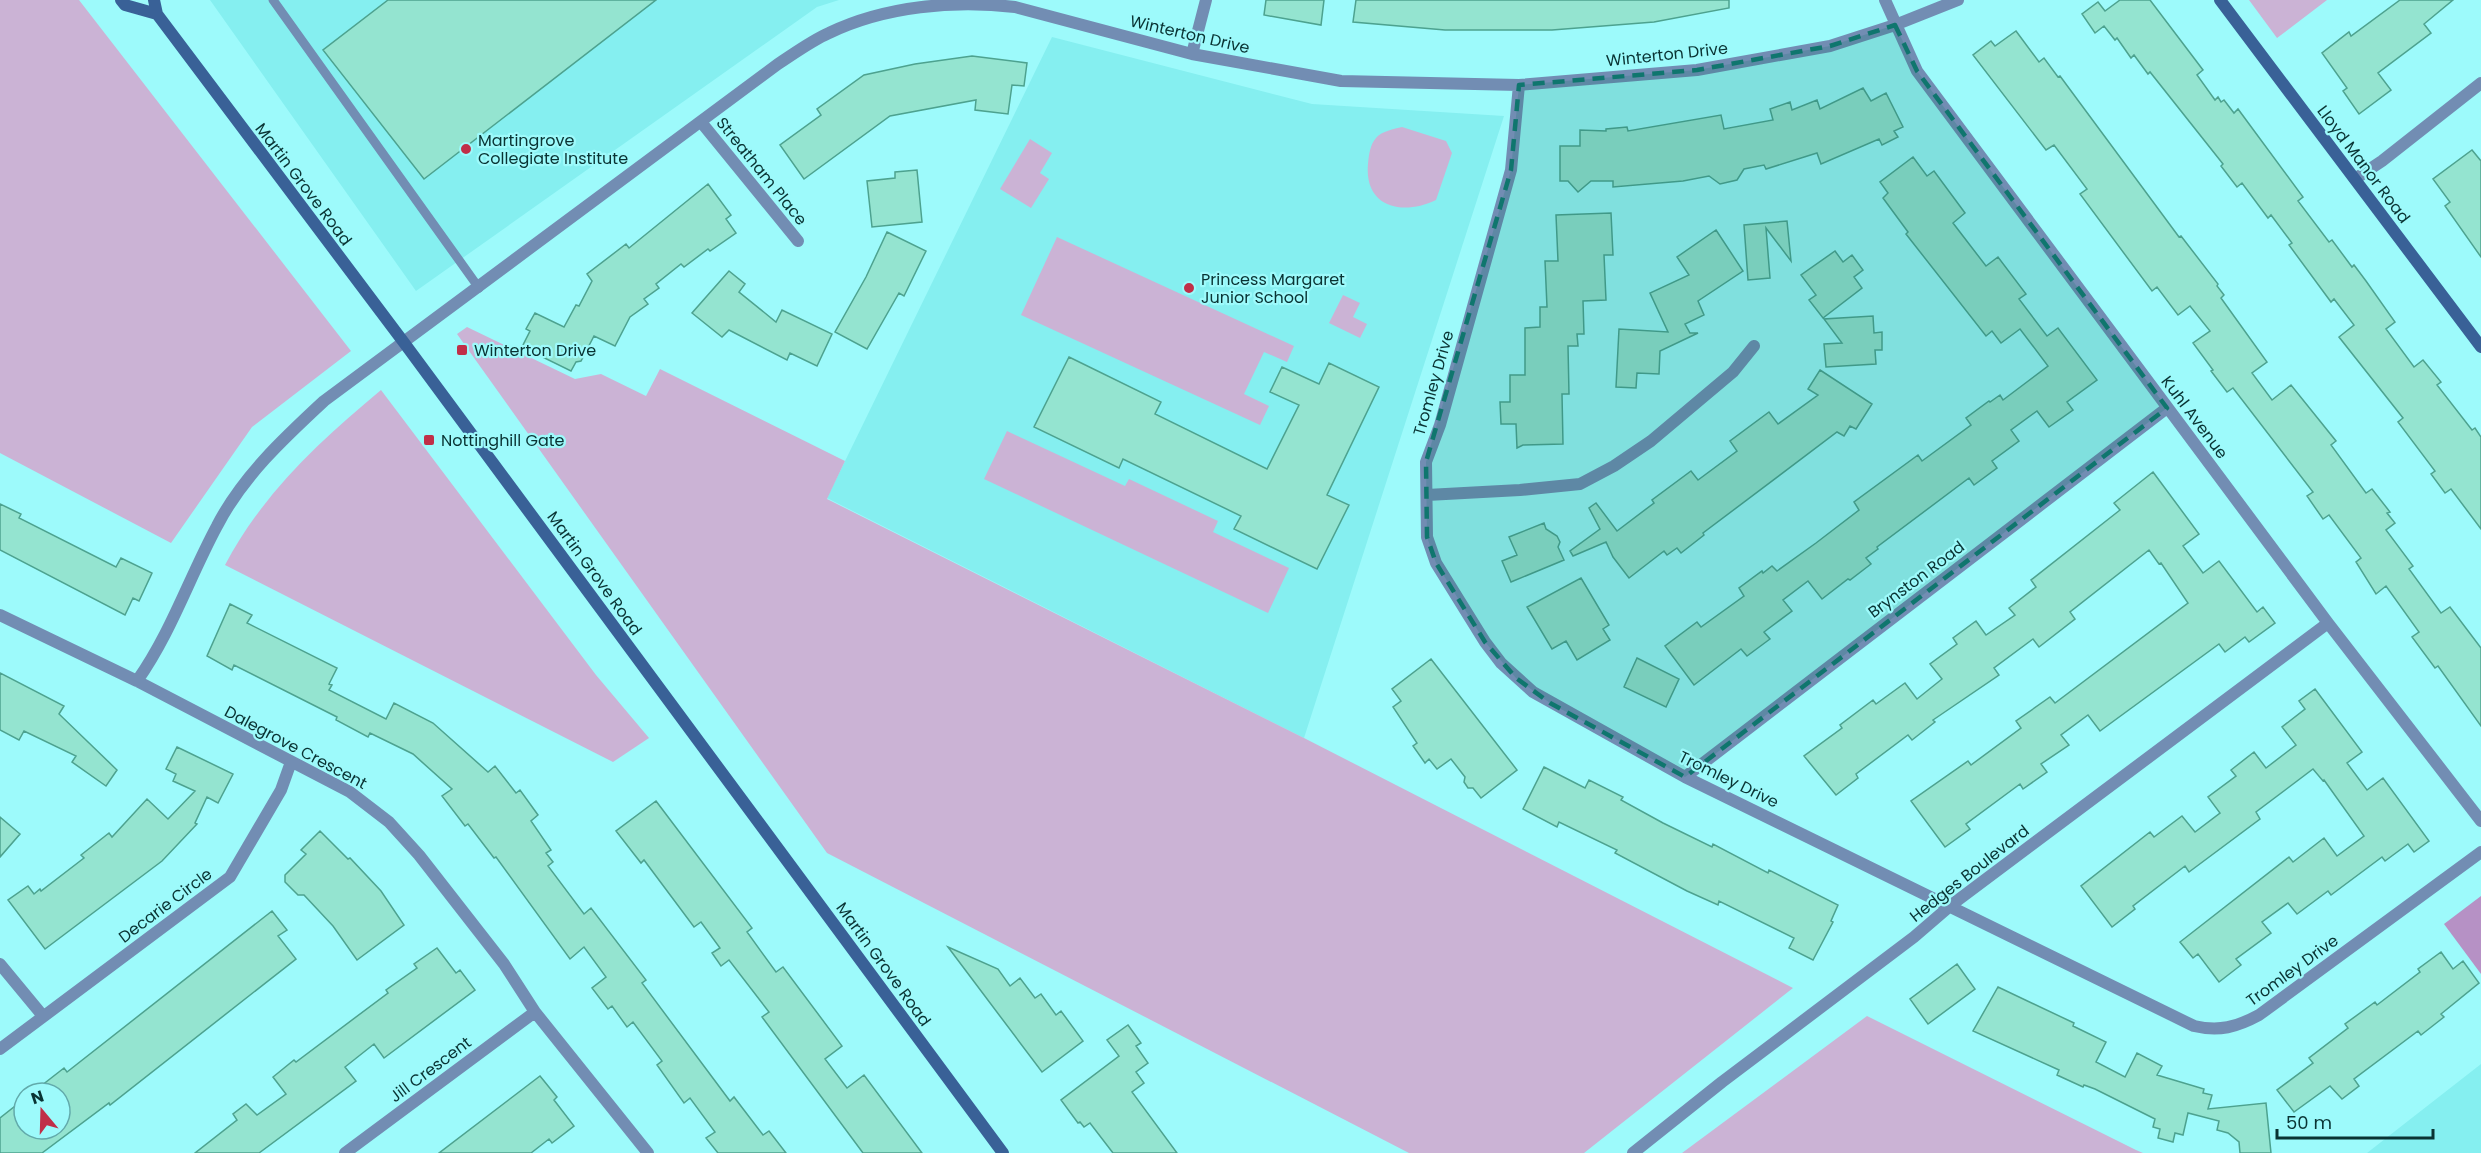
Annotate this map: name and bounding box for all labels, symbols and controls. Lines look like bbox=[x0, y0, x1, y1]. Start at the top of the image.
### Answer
street label: Winterton Drive bbox=[1128, 10, 1252, 59]
street label: Winterton Drive bbox=[1605, 37, 1729, 72]
street label: Lloyd Manor Road bbox=[2312, 101, 2416, 228]
street label: Streatham Place bbox=[711, 112, 813, 230]
street label: Martin Grove Road bbox=[250, 118, 357, 250]
place label: Martingrove Collegiate Institute bbox=[478, 129, 628, 170]
marker: Martingrove Collegiate Institute bbox=[459, 142, 473, 156]
place label: Princess Margaret Junior School bbox=[1201, 268, 1345, 309]
marker: Princess Margaret Junior School bbox=[1182, 281, 1196, 295]
street label: Tromley Drive bbox=[1407, 328, 1460, 439]
place label: Winterton Drive bbox=[474, 339, 596, 362]
marker: Winterton Drive bbox=[455, 343, 469, 357]
street label: Kuhl Avenue bbox=[2156, 371, 2233, 464]
place label: Nottinghill Gate bbox=[441, 429, 565, 452]
marker: Nottinghill Gate bbox=[422, 433, 436, 447]
street label: Martin Grove Road bbox=[542, 507, 647, 640]
street label: Brynston Road bbox=[1863, 535, 1969, 623]
street label: Dalegrove Crescent bbox=[220, 700, 371, 795]
street label: Tromley Drive bbox=[1675, 745, 1783, 814]
street label: Hedges Boulevard bbox=[1905, 819, 2034, 927]
street label: Decarie Circle bbox=[114, 863, 217, 948]
street label: Martin Grove Road bbox=[831, 898, 936, 1031]
street label: Tromley Drive bbox=[2242, 929, 2343, 1012]
street label: Jill Crescent bbox=[385, 1031, 476, 1108]
north arrow bbox=[12, 1081, 72, 1141]
text: N bbox=[28, 1084, 47, 1110]
scale bar bbox=[2277, 1102, 2433, 1140]
text: 50 m bbox=[2286, 1110, 2332, 1135]

